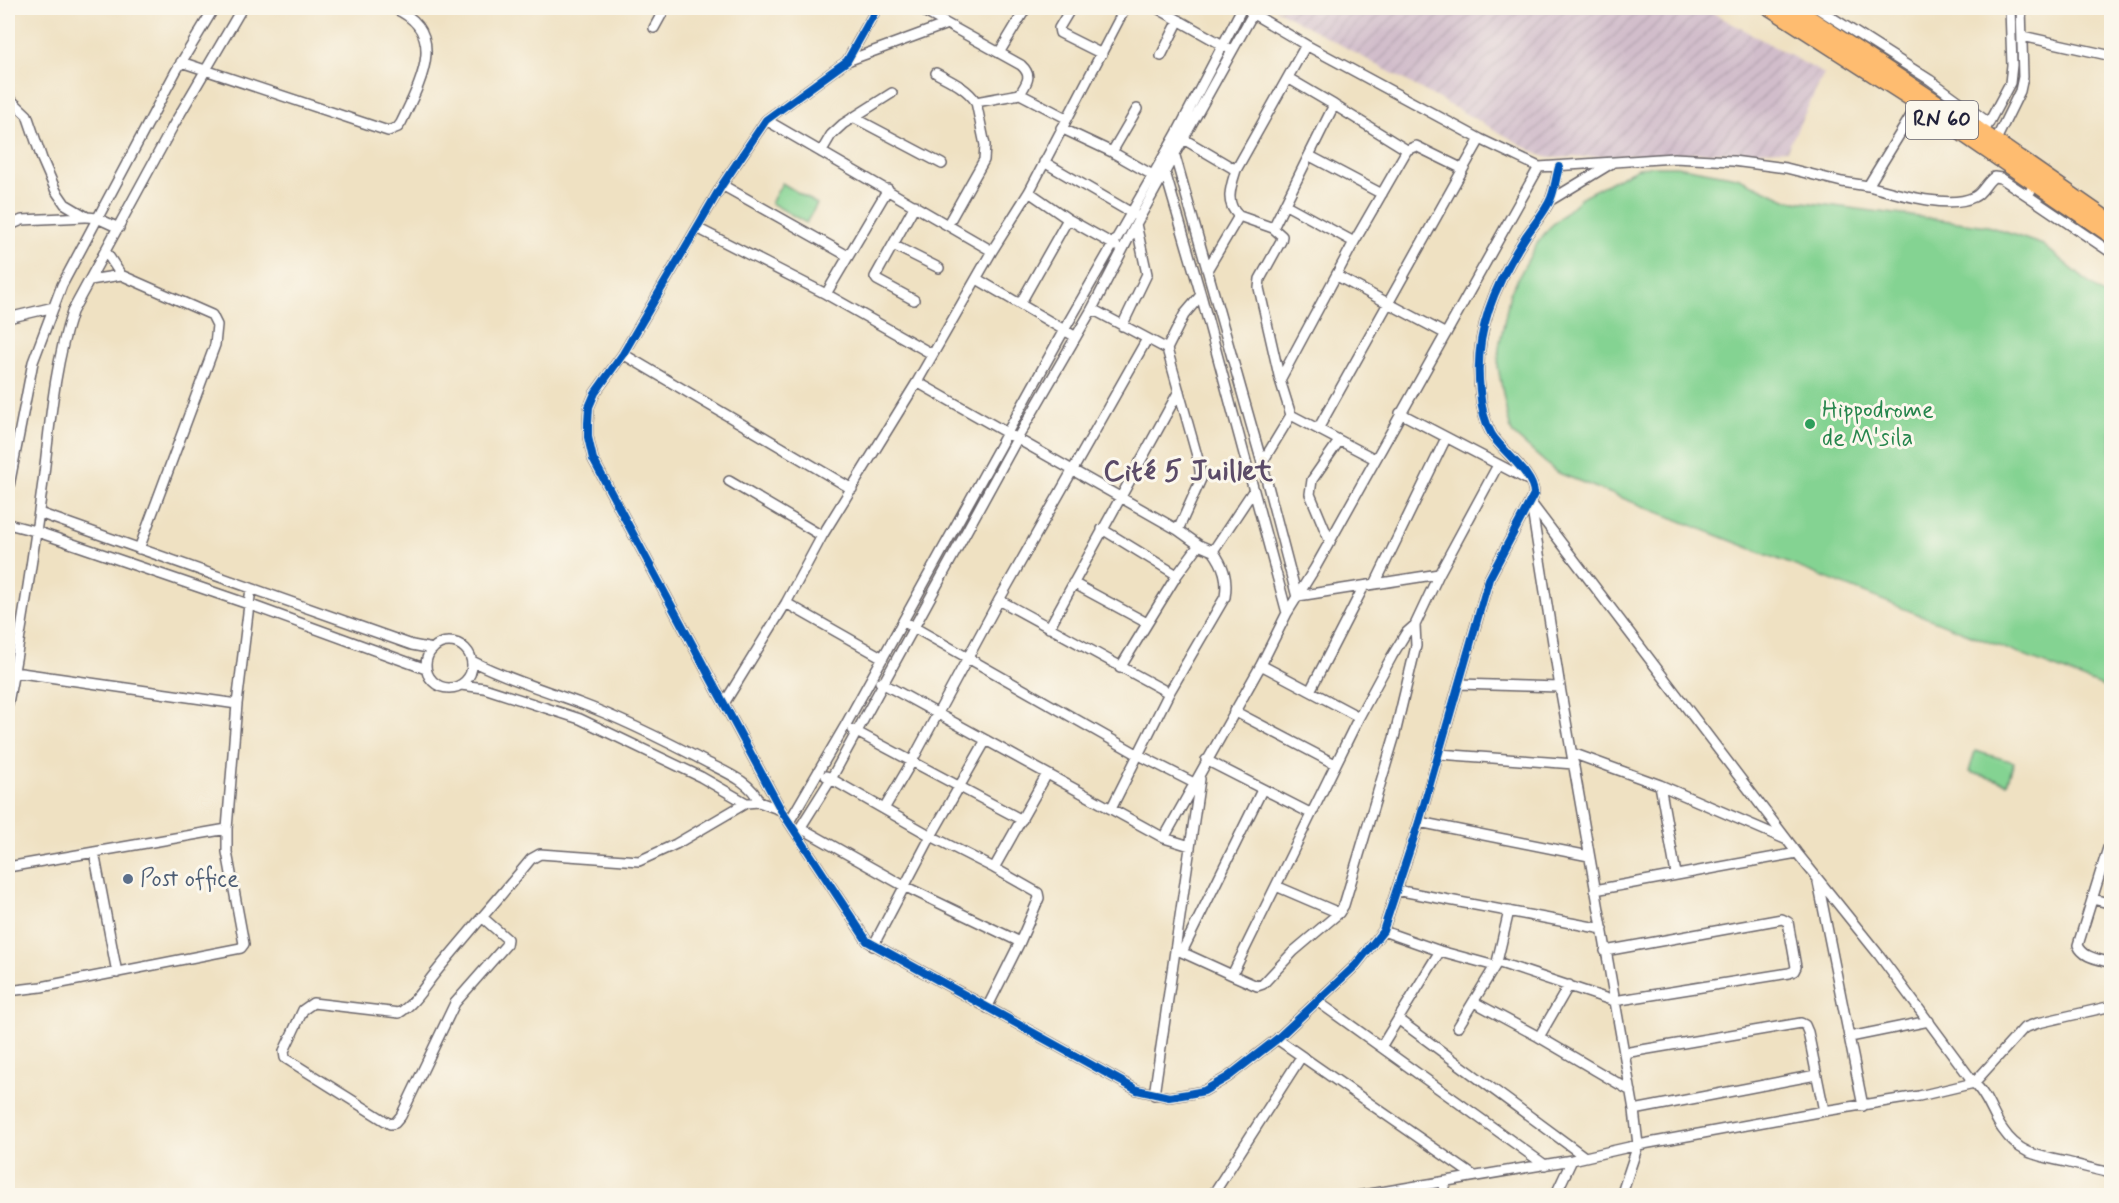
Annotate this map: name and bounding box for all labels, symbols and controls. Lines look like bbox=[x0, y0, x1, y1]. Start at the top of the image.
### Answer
road number: RN 60 bbox=[1906, 101, 1978, 139]
place label: Hippodrome de M'sila bbox=[1822, 395, 1934, 454]
marker: Hippodrome de M'sila bbox=[1803, 417, 1817, 431]
district label: Cité 5 Juillet bbox=[1103, 452, 1273, 491]
place label: Post office bbox=[140, 864, 239, 895]
marker: Post office bbox=[121, 872, 135, 886]

